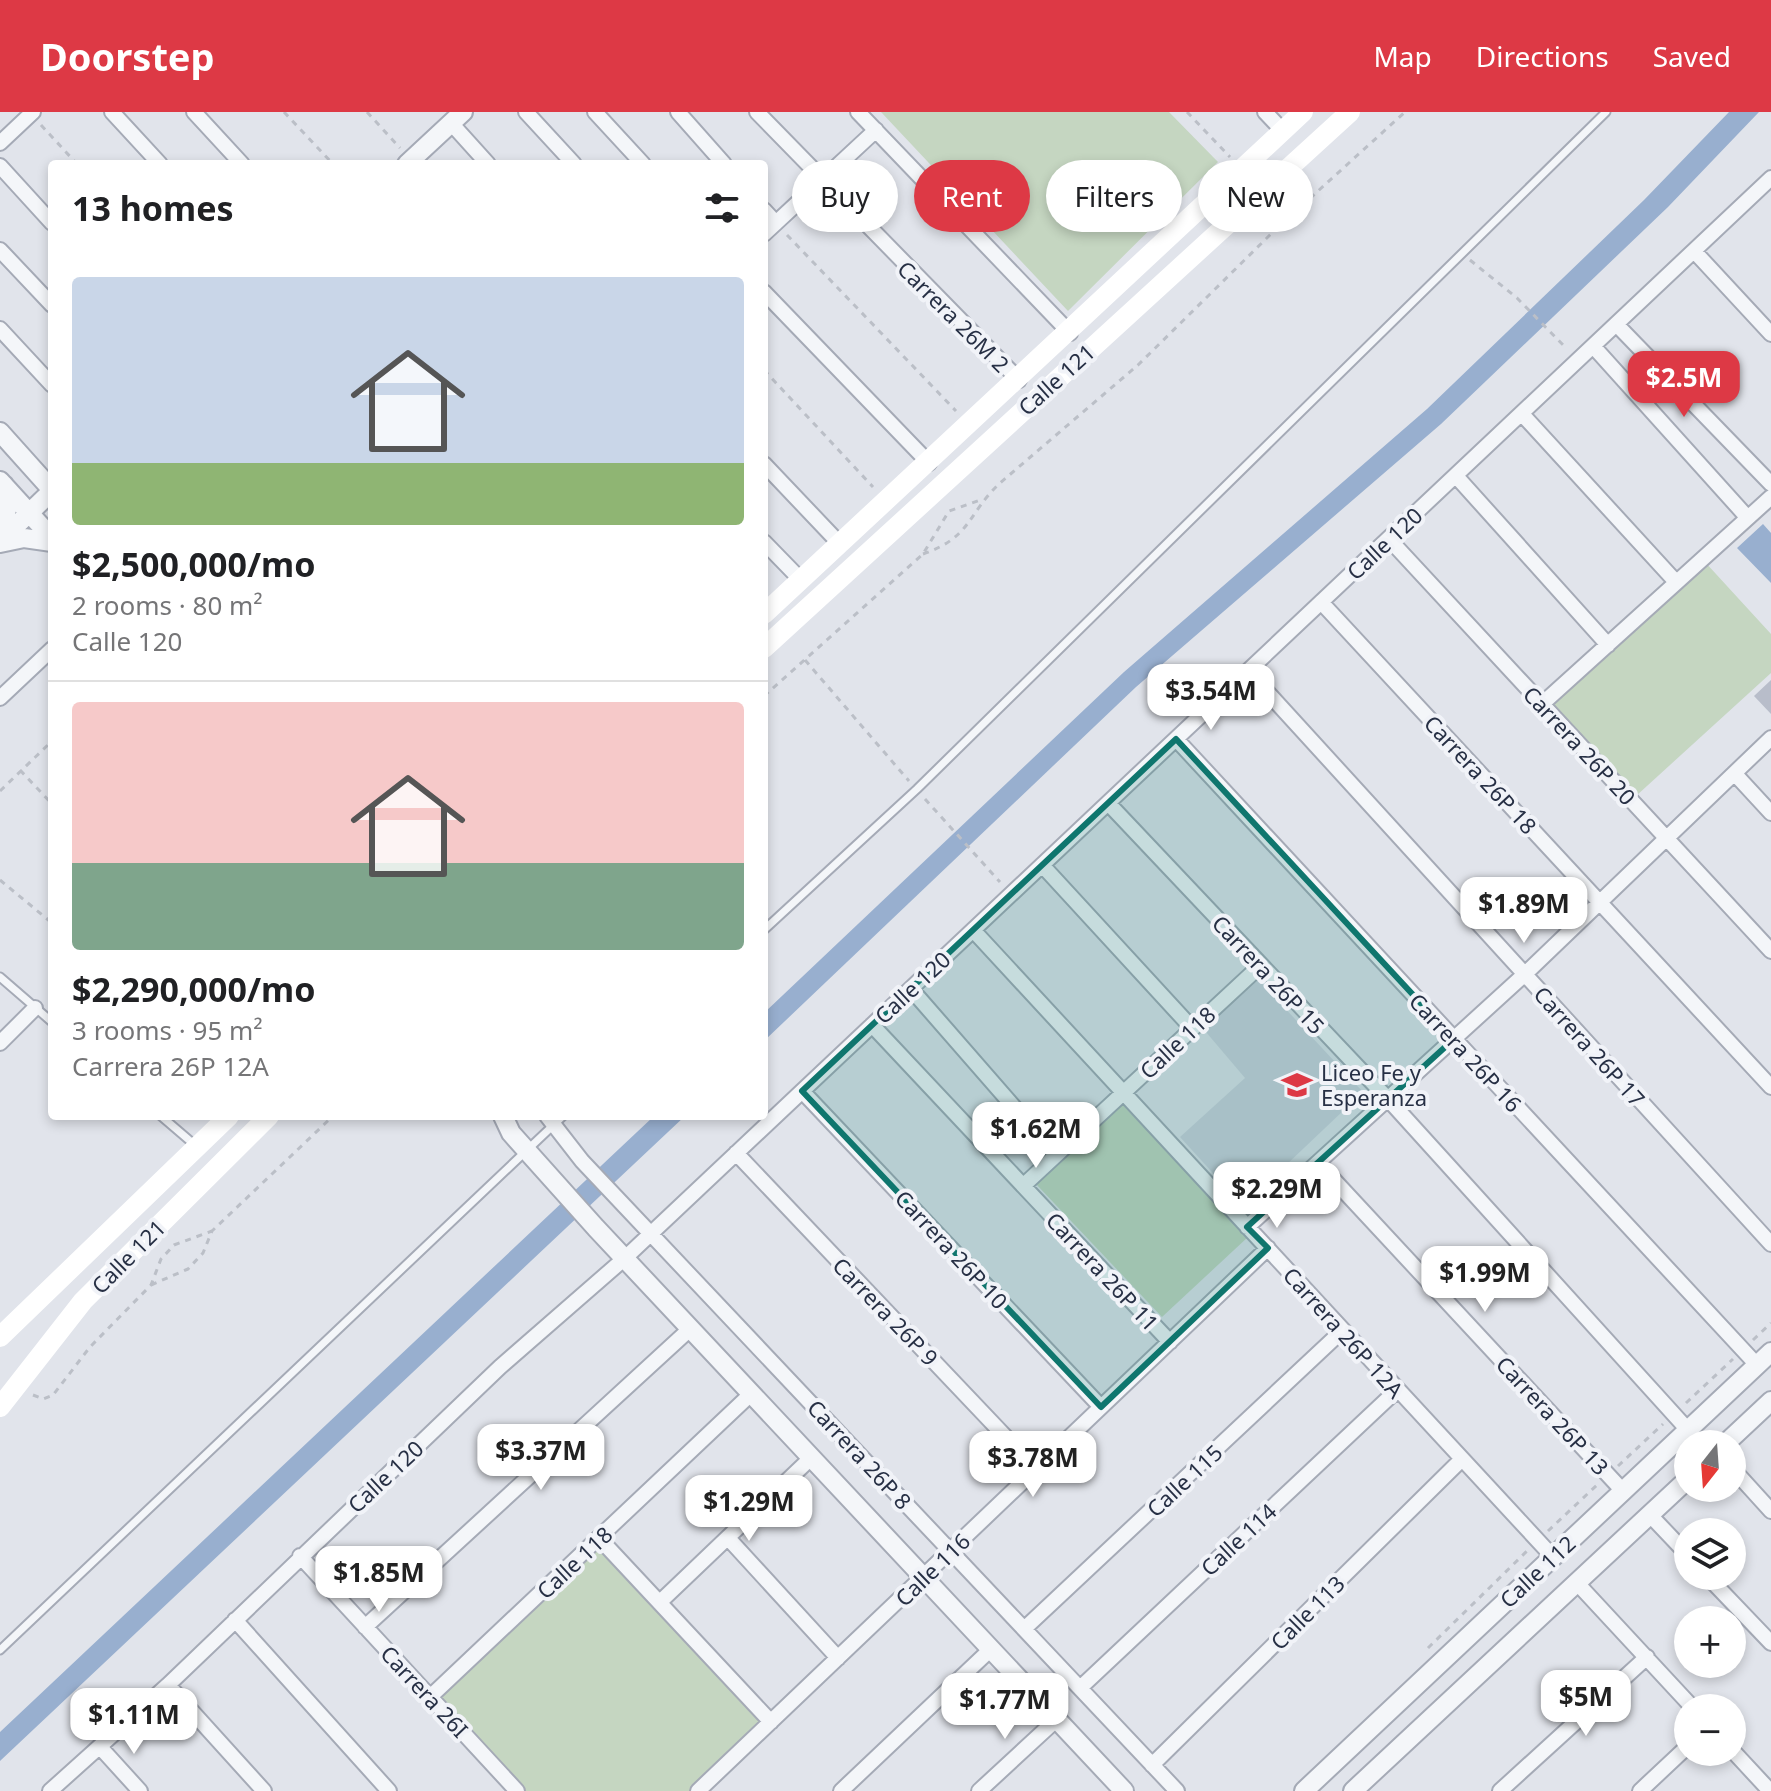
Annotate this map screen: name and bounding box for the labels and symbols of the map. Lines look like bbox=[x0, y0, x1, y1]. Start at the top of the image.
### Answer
street label: Carrera 26M 2 bbox=[892, 254, 1016, 378]
street label: Calle 121 bbox=[1011, 337, 1101, 421]
pin: $2.5M bbox=[1628, 351, 1740, 419]
street label: Calle 120 bbox=[1340, 500, 1428, 586]
pin: $3.54M bbox=[1146, 664, 1276, 732]
street label: Carrera 26P 20 bbox=[1517, 679, 1643, 811]
street label: Carrera 26P 18 bbox=[1418, 708, 1544, 840]
pin: $1.89M bbox=[1459, 877, 1589, 945]
street label: Carrera 26P 15 bbox=[1206, 908, 1332, 1040]
street label: Calle 120 bbox=[868, 944, 956, 1030]
street label: Carrera 26P 17 bbox=[1528, 979, 1652, 1113]
street label: Carrera 26P 16 bbox=[1403, 986, 1529, 1118]
street label: Calle 118 bbox=[1133, 999, 1221, 1085]
place label: Liceo Fe y Esperanza bbox=[1321, 1057, 1427, 1112]
school or university icon: Liceo Fe y Esperanza bbox=[1280, 1068, 1314, 1102]
pin: $1.62M bbox=[971, 1102, 1101, 1170]
pin: $2.29M bbox=[1212, 1162, 1342, 1230]
street label: Carrera 26P 10 bbox=[889, 1183, 1015, 1315]
street label: Carrera 26P 11 bbox=[1040, 1205, 1166, 1337]
street label: Calle 121 bbox=[84, 1212, 172, 1300]
pin: $1.99M bbox=[1420, 1246, 1550, 1314]
street label: Carrera 26P 9 bbox=[827, 1250, 945, 1372]
street label: Carrera 26P 12A bbox=[1277, 1260, 1411, 1405]
street label: Carrera 26P 13 bbox=[1490, 1349, 1616, 1481]
street label: Carrera 26P 8 bbox=[801, 1393, 919, 1515]
pin: $3.37M bbox=[476, 1424, 606, 1492]
north arrow bbox=[1674, 1430, 1746, 1502]
pin: $3.78M bbox=[968, 1431, 1098, 1499]
street label: Calle 120 bbox=[341, 1433, 429, 1519]
street label: Calle 115 bbox=[1140, 1437, 1228, 1523]
pin: $1.29M bbox=[684, 1475, 814, 1543]
street label: Calle 114 bbox=[1194, 1496, 1283, 1582]
street label: Calle 118 bbox=[530, 1519, 618, 1605]
street label: Calle 116 bbox=[888, 1526, 976, 1612]
street label: Calle 112 bbox=[1493, 1528, 1581, 1614]
pin: $1.85M bbox=[314, 1546, 444, 1614]
street label: Calle 113 bbox=[1263, 1568, 1351, 1656]
street label: Carrera 26I bbox=[375, 1638, 475, 1744]
pin: $5M bbox=[1547, 1670, 1625, 1738]
pin: $1.77M bbox=[940, 1673, 1070, 1741]
pin: $1.11M bbox=[69, 1688, 199, 1756]

